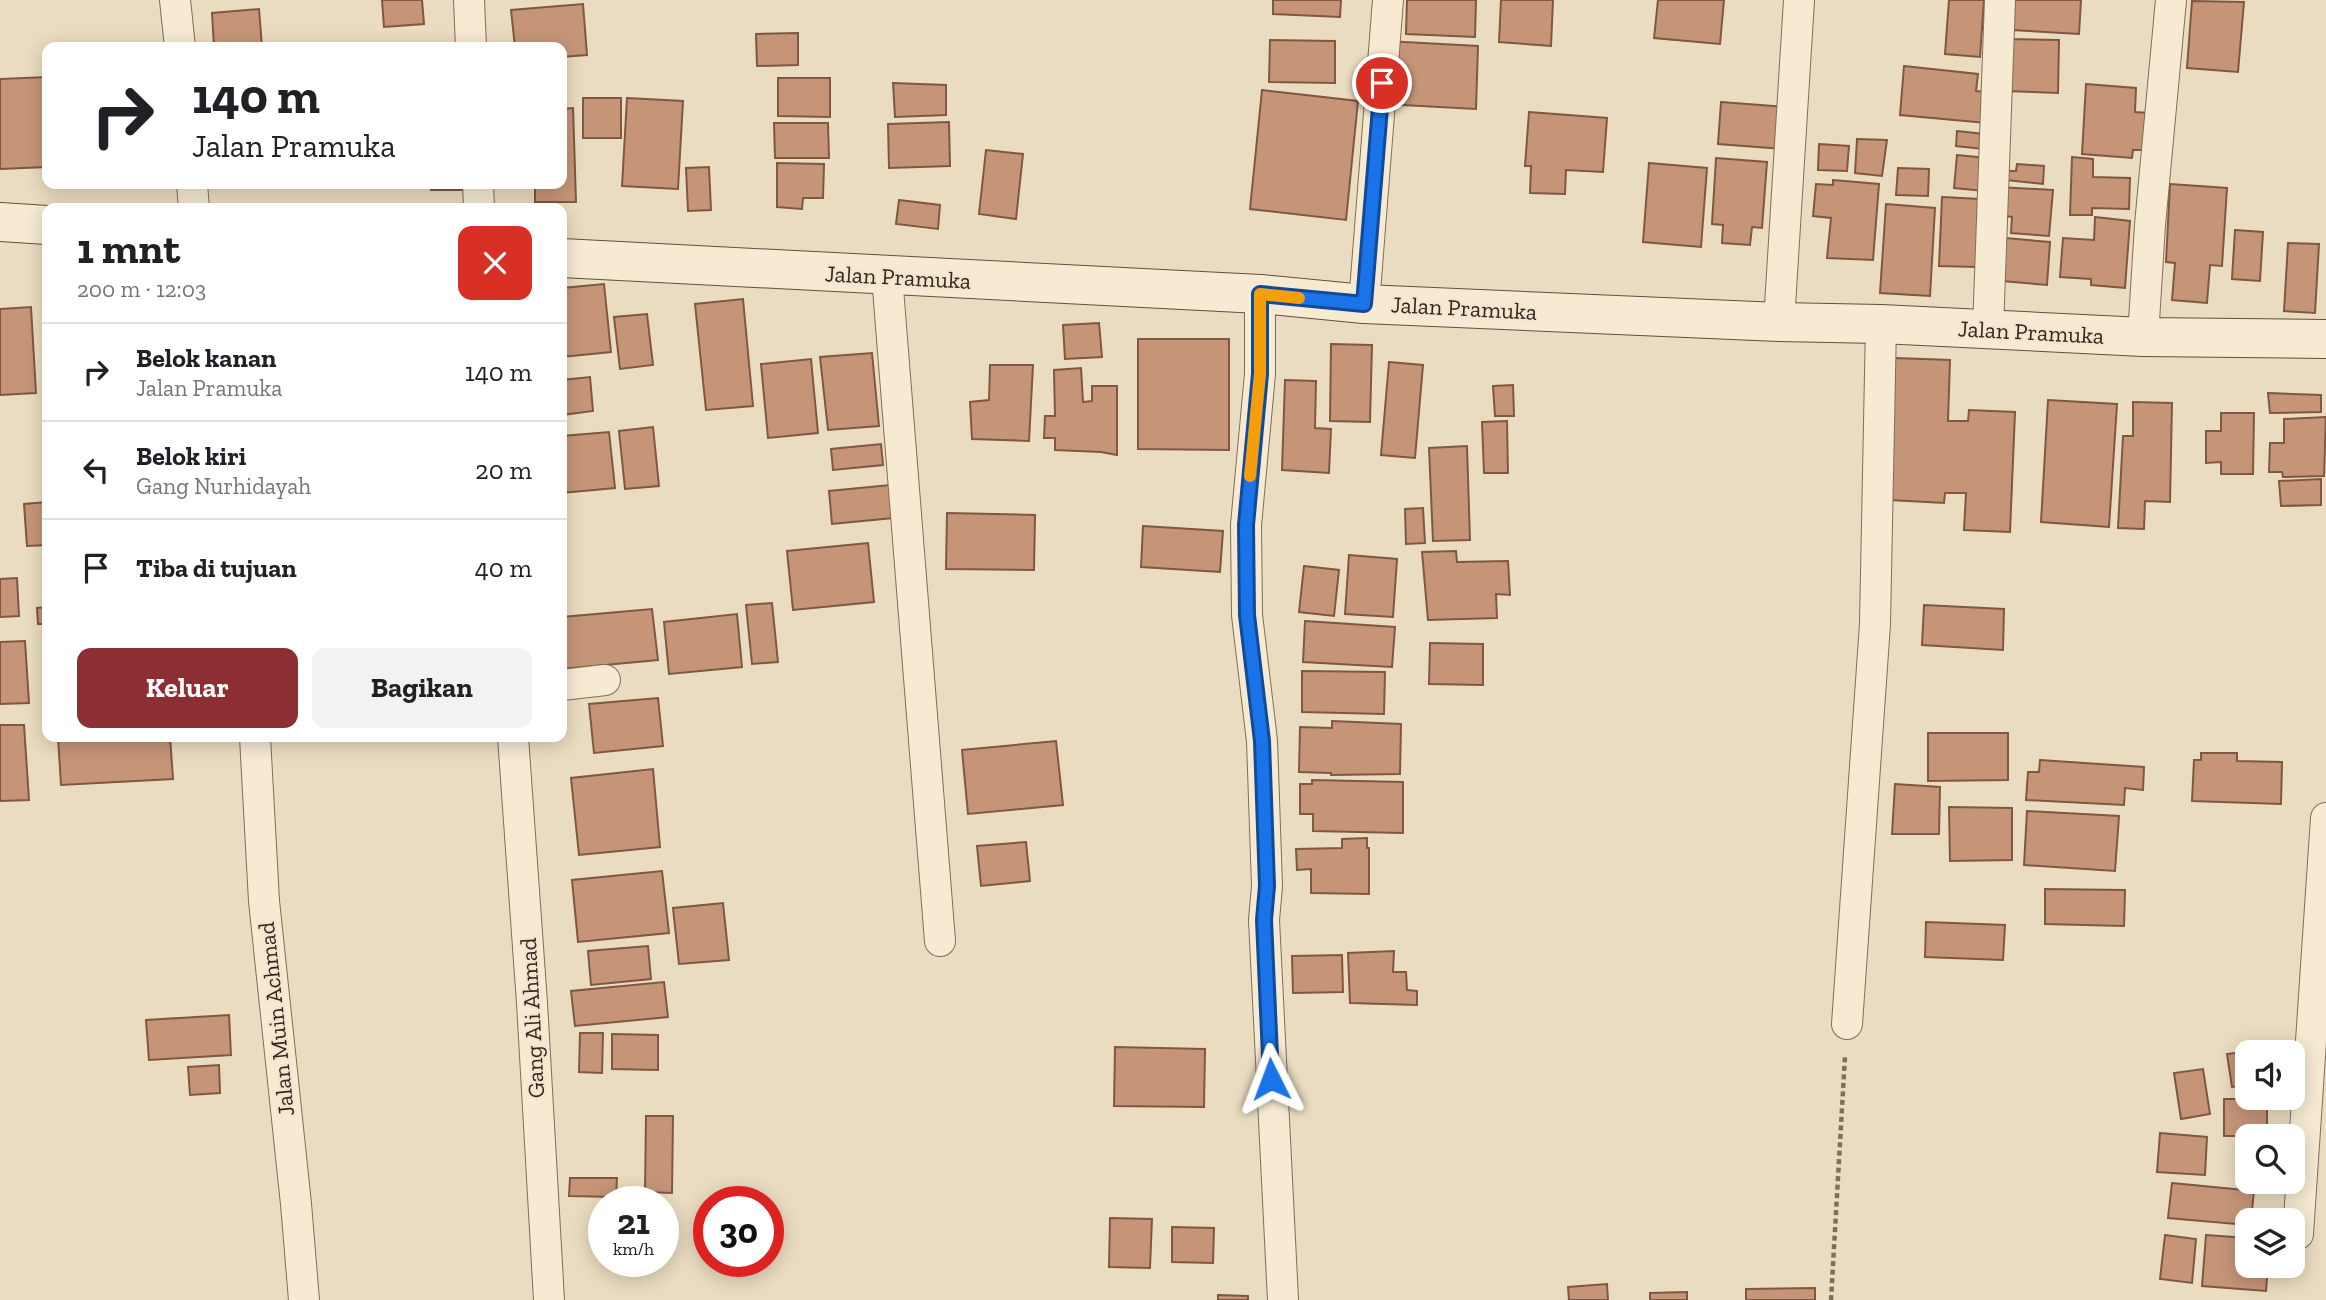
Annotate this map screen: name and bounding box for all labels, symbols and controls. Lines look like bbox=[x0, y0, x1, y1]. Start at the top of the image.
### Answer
pin bbox=[1352, 53, 1412, 113]
icon: arrive bbox=[1363, 64, 1401, 102]
text: 140 m bbox=[192, 67, 320, 126]
icon: right bbox=[77, 70, 168, 161]
text: Jalan Pramuka bbox=[192, 127, 396, 165]
text: 1 mnt bbox=[77, 223, 180, 274]
button: close bbox=[458, 226, 532, 300]
street label: Jalan Pramuka bbox=[824, 259, 972, 295]
text: 200 m · 12:03 bbox=[77, 275, 206, 303]
street label: Jalan Pramuka bbox=[1390, 290, 1538, 326]
street label: Jalan Pramuka bbox=[1957, 314, 2105, 350]
text: Belok kanan bbox=[136, 342, 277, 374]
icon: right bbox=[77, 353, 115, 391]
text: 140 m bbox=[465, 356, 532, 388]
text: Jalan Pramuka bbox=[136, 374, 282, 402]
text: Belok kiri bbox=[136, 440, 246, 472]
icon: left bbox=[77, 451, 115, 489]
text: 20 m bbox=[475, 454, 532, 486]
text: Gang Nurhidayah bbox=[136, 472, 311, 500]
icon: arrive bbox=[77, 549, 115, 587]
text: Tiba di tujuan bbox=[136, 552, 297, 584]
text: 40 m bbox=[475, 552, 532, 584]
button: Keluar bbox=[77, 648, 298, 728]
button: Bagikan bbox=[312, 648, 532, 728]
street label: Jalan Muin Achmad bbox=[252, 920, 300, 1118]
street label: Gang Ali Ahmad bbox=[514, 937, 550, 1099]
map controls bbox=[2235, 1040, 2305, 1278]
button: sound bbox=[2235, 1040, 2305, 1110]
position arrow bbox=[1234, 1042, 1308, 1116]
button: search bbox=[2235, 1124, 2305, 1194]
speed limit sign: 30 bbox=[693, 1186, 784, 1277]
text: 21 bbox=[617, 1201, 650, 1243]
button: layers bbox=[2235, 1208, 2305, 1278]
text: km/h bbox=[613, 1238, 654, 1260]

